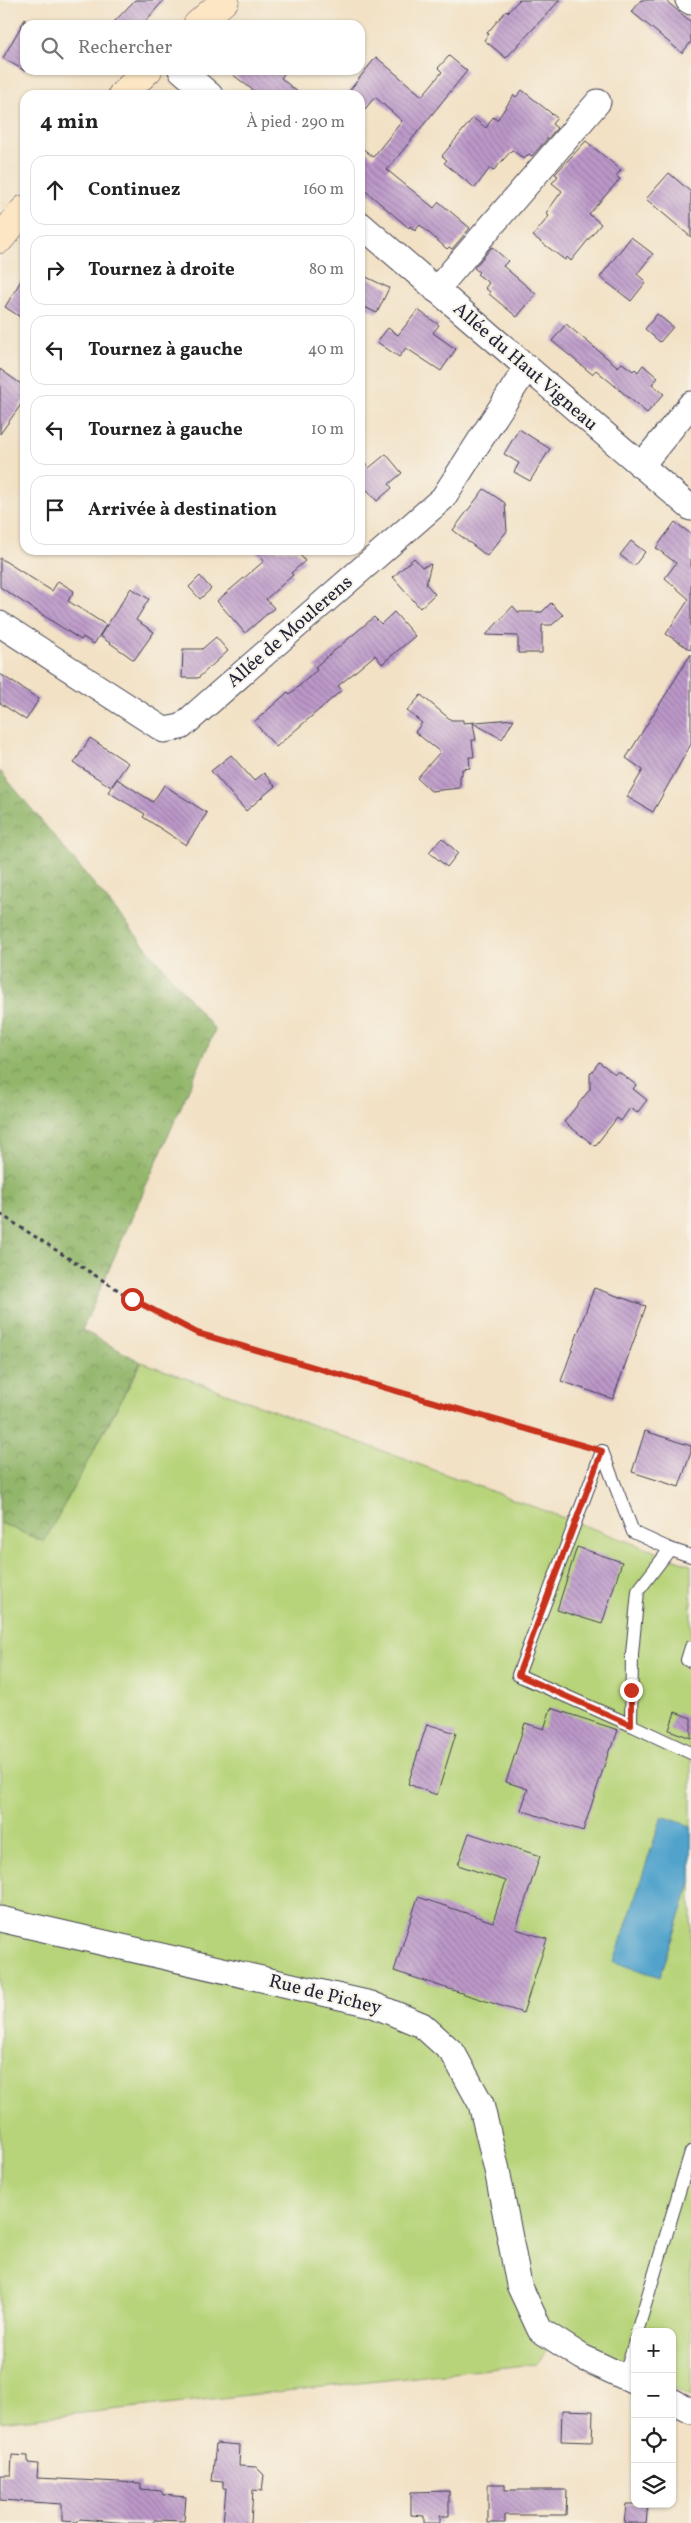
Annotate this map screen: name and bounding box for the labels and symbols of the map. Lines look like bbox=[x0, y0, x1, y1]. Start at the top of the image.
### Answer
street label: Allée du Haut Vigneau bbox=[447, 297, 603, 437]
street label: Allée de Moulerens bbox=[221, 570, 359, 694]
route start bbox=[121, 1288, 144, 1311]
route end bbox=[620, 1679, 643, 1702]
street label: Rue de Pichey bbox=[266, 1968, 384, 2022]

